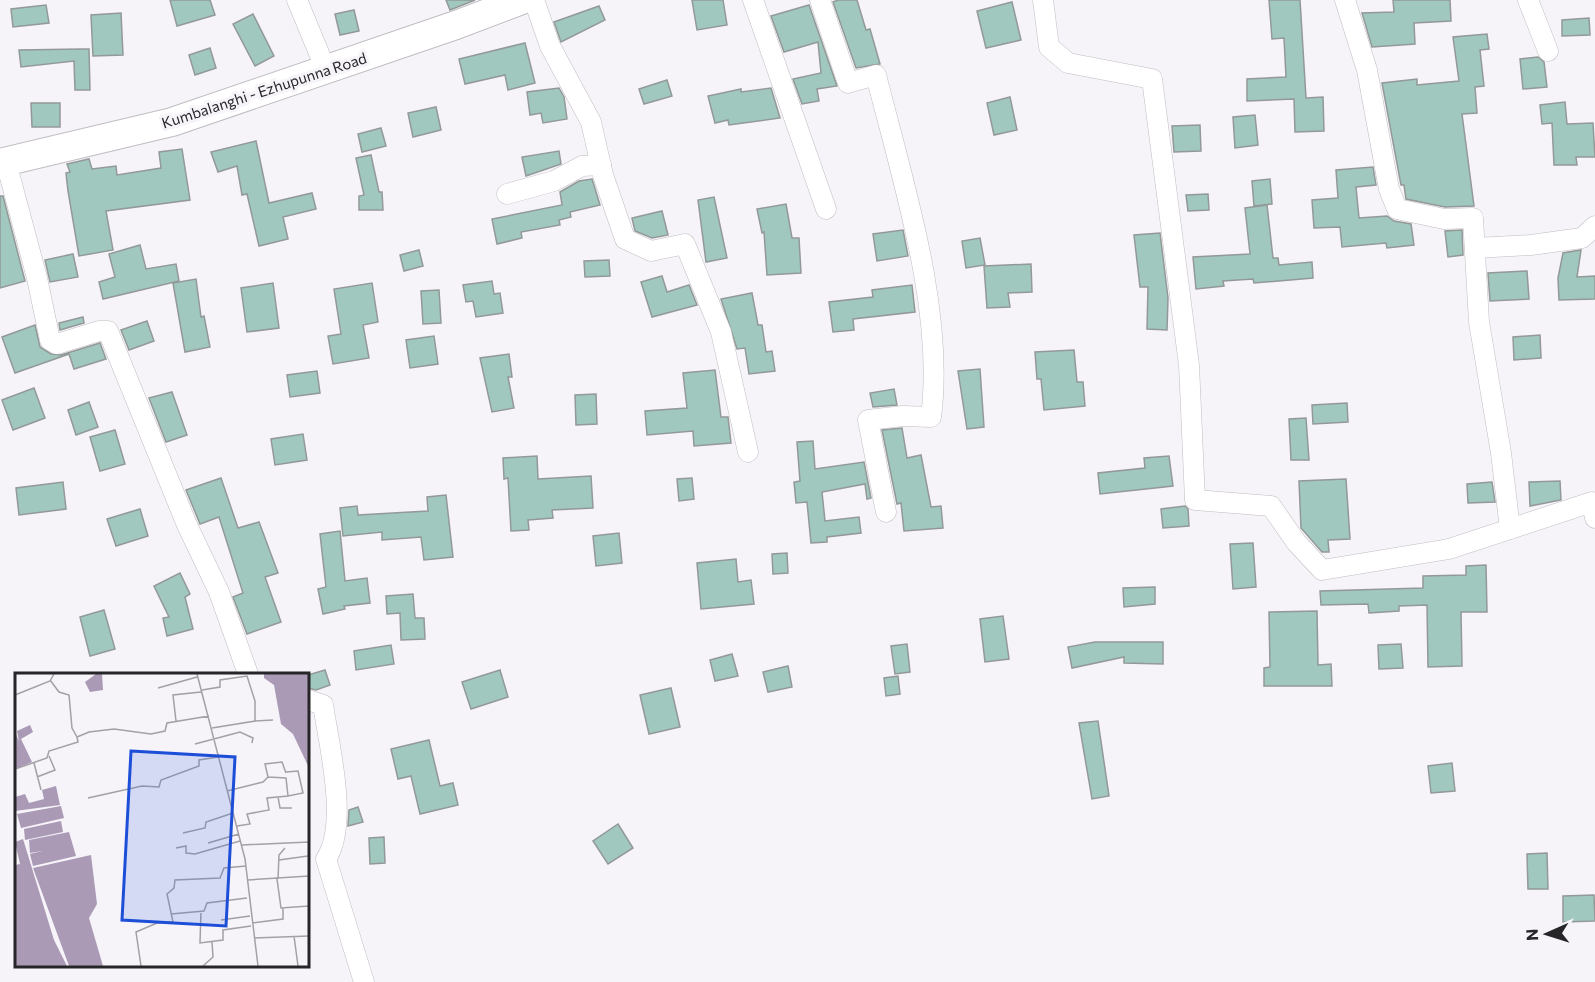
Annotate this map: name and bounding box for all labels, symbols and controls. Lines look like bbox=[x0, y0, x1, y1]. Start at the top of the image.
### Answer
street label: Kumbalanghi - Ezhupunna Road bbox=[159, 48, 369, 132]
inset map bbox=[15, 673, 309, 967]
north arrow bbox=[1517, 904, 1577, 964]
text: N bbox=[1522, 928, 1541, 941]

